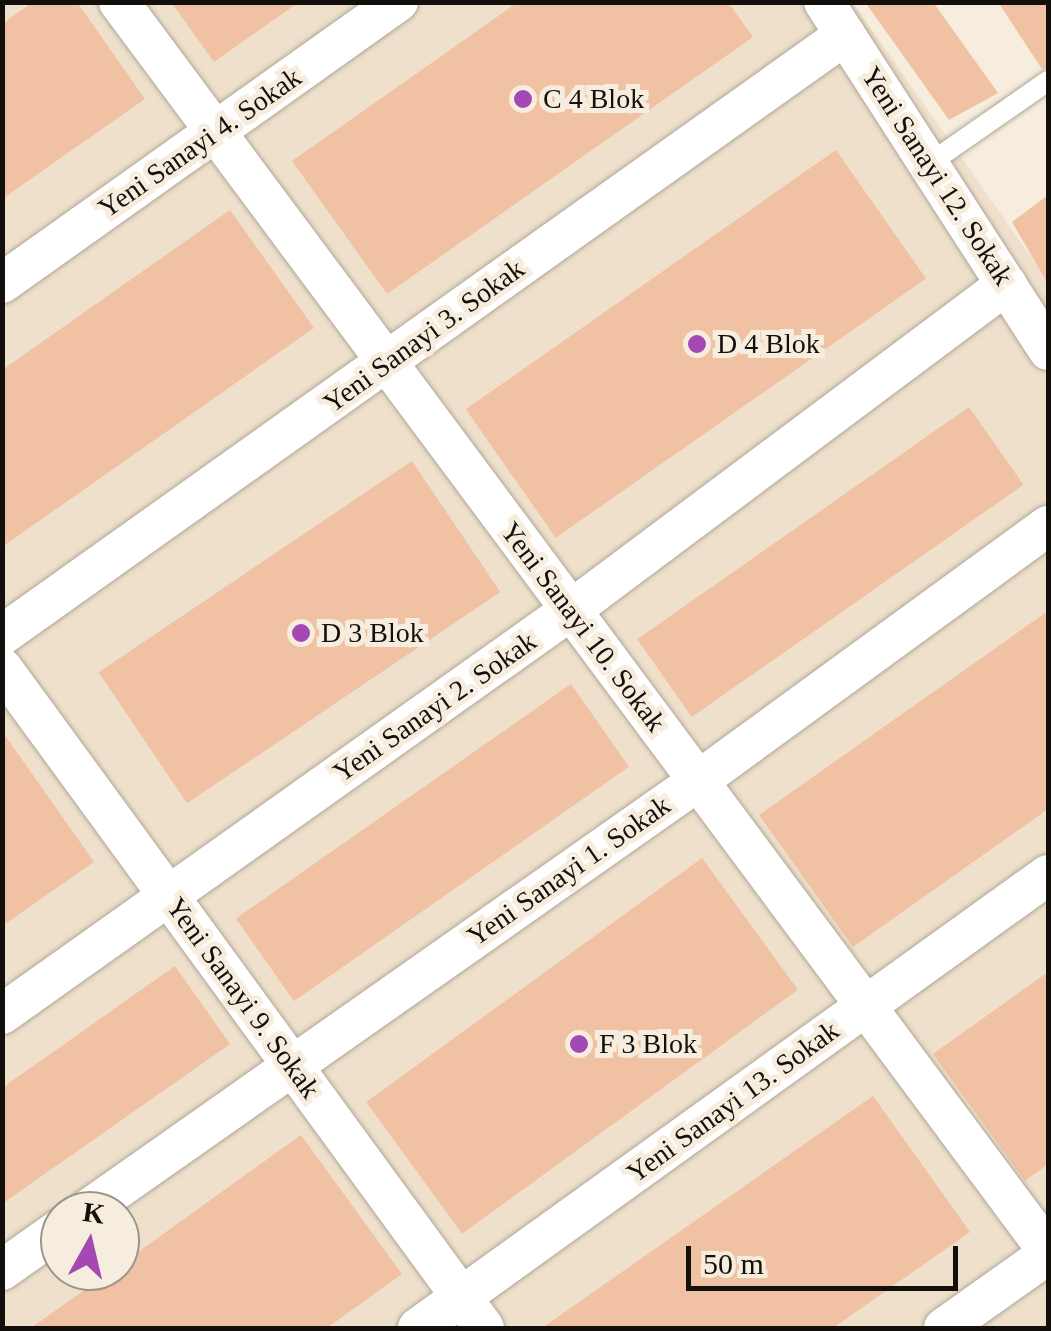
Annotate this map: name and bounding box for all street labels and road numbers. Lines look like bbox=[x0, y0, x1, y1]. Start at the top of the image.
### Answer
street label: Yeni Sanayi 4. Sokak bbox=[92, 60, 308, 226]
street label: Yeni Sanayi 12. Sokak bbox=[854, 60, 1020, 292]
street label: Yeni Sanayi 3. Sokak bbox=[317, 252, 531, 420]
street label: Yeni Sanayi 10. Sokak bbox=[493, 516, 673, 738]
street label: Yeni Sanayi 2. Sokak bbox=[327, 624, 543, 790]
street label: Yeni Sanayi 1. Sokak bbox=[461, 788, 677, 954]
street label: Yeni Sanayi 9. Sokak bbox=[159, 891, 327, 1105]
street label: Yeni Sanayi 13. Sokak bbox=[620, 1014, 846, 1190]

